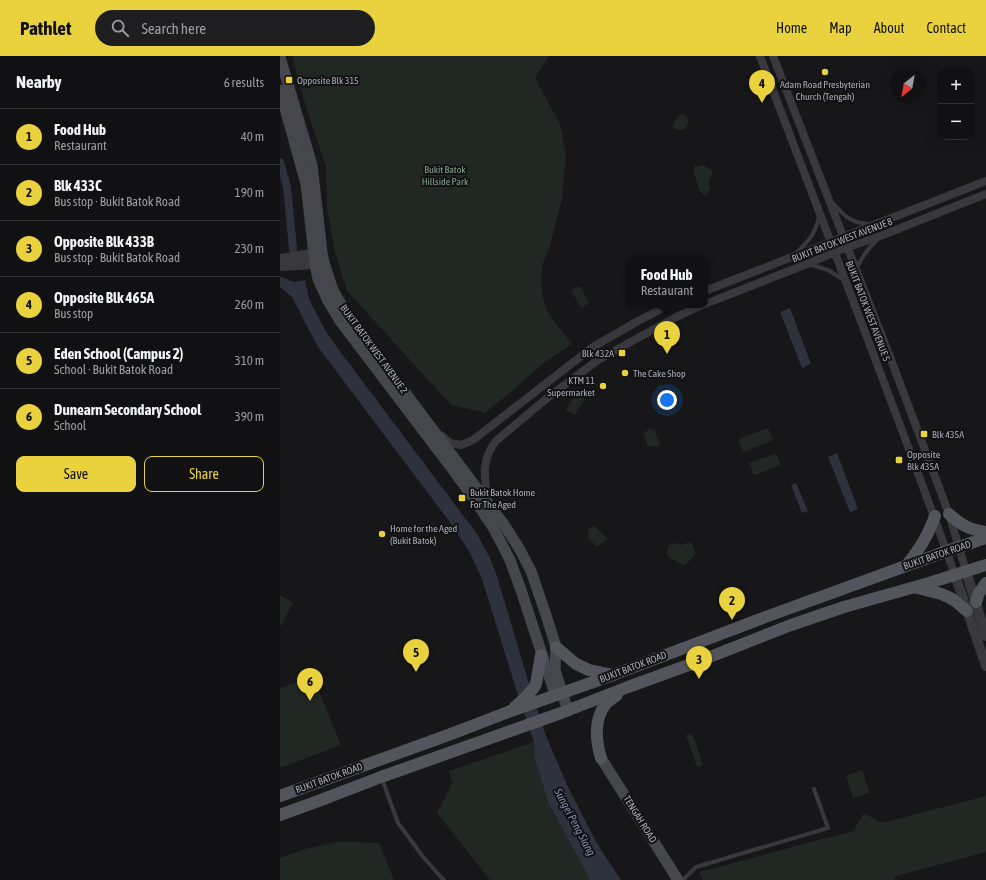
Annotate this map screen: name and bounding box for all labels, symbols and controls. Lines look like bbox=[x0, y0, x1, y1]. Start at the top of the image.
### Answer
search box bbox=[95, 10, 375, 46]
text: Pathlet bbox=[20, 17, 71, 39]
icon: search bbox=[109, 17, 131, 39]
text: Search here bbox=[141, 20, 206, 37]
text: Home bbox=[776, 20, 807, 36]
text: Map bbox=[829, 20, 852, 36]
text: About bbox=[874, 20, 905, 36]
text: Contact bbox=[927, 20, 966, 36]
marker: Adam Road Presbyterian Church (Tengah) bbox=[820, 67, 830, 77]
north arrow bbox=[890, 68, 926, 104]
map controls bbox=[938, 68, 974, 140]
button: + bbox=[938, 68, 974, 104]
pin: 4 bbox=[749, 70, 775, 103]
text: Nearby bbox=[16, 72, 62, 92]
text: 6 results bbox=[224, 75, 264, 90]
marker: Opposite Blk 315 bbox=[284, 75, 294, 85]
place label: Opposite Blk 315 bbox=[297, 75, 359, 86]
place label: Adam Road Presbyterian Church (Tengah) bbox=[780, 79, 870, 102]
button: − bbox=[938, 104, 974, 140]
text: Food Hub bbox=[54, 121, 106, 138]
text: 1 bbox=[26, 129, 32, 144]
text: 40 m bbox=[241, 129, 264, 144]
text: Restaurant bbox=[54, 138, 107, 153]
park label: Bukit Batok Hillside Park bbox=[422, 164, 469, 187]
text: Blk 433C bbox=[54, 177, 102, 194]
text: 2 bbox=[26, 185, 32, 200]
text: 190 m bbox=[235, 185, 264, 200]
text: Bus stop · Bukit Batok Road bbox=[54, 194, 180, 209]
street label: BUKIT BATOK WEST AVENUE 8 bbox=[790, 216, 894, 264]
text: Opposite Blk 433B bbox=[54, 233, 154, 250]
text: 3 bbox=[26, 241, 32, 256]
text: 230 m bbox=[235, 241, 264, 256]
text: Bus stop · Bukit Batok Road bbox=[54, 250, 180, 265]
popup bbox=[626, 256, 708, 308]
street label: BUKIT BATOK WEST AVENUE 5 bbox=[844, 259, 892, 363]
text: Food Hub bbox=[641, 266, 693, 283]
text: Restaurant bbox=[641, 283, 693, 298]
text: Opposite Blk 465A bbox=[54, 289, 154, 306]
text: 4 bbox=[26, 297, 32, 312]
text: 260 m bbox=[235, 297, 264, 312]
street label: BUKIT BATOK WEST AVENUE 2 bbox=[338, 303, 410, 396]
text: Bus stop bbox=[54, 306, 93, 321]
pin: 1 bbox=[654, 321, 680, 354]
text: Eden School (Campus 2) bbox=[54, 345, 183, 362]
place label: Blk 432A bbox=[582, 348, 614, 359]
marker: Blk 432A bbox=[617, 348, 627, 358]
text: 5 bbox=[26, 353, 32, 368]
text: 310 m bbox=[235, 353, 264, 368]
text: School · Bukit Batok Road bbox=[54, 362, 173, 377]
marker: The Cake Shop bbox=[620, 368, 630, 378]
place label: The Cake Shop bbox=[633, 368, 686, 379]
place label: KTM 11 Supermarket bbox=[547, 375, 595, 398]
marker: KTM 11 Supermarket bbox=[598, 381, 608, 391]
your location bbox=[657, 390, 677, 410]
text: Dunearn Secondary School bbox=[54, 401, 201, 418]
text: 6 bbox=[26, 409, 32, 424]
text: 390 m bbox=[235, 409, 264, 424]
text: School bbox=[54, 418, 86, 433]
marker: Blk 435A bbox=[919, 429, 929, 439]
place label: Blk 435A bbox=[932, 429, 964, 440]
place label: Opposite Blk 435A bbox=[907, 449, 941, 472]
marker: Opposite Blk 435A bbox=[894, 455, 904, 465]
button: Save bbox=[16, 456, 136, 492]
button: Share bbox=[144, 456, 264, 492]
place label: Bukit Batok Home For The Aged bbox=[470, 487, 536, 510]
marker: Bukit Batok Home For The Aged bbox=[457, 493, 467, 503]
place label: Home for the Aged (Bukit Batok) bbox=[390, 523, 458, 546]
marker: Home for the Aged (Bukit Batok) bbox=[377, 529, 387, 539]
street label: BUKIT BATOK ROAD bbox=[902, 538, 973, 572]
pin: 2 bbox=[719, 587, 745, 620]
pin: 5 bbox=[403, 639, 429, 672]
pin: 3 bbox=[686, 646, 712, 679]
street label: BUKIT BATOK ROAD bbox=[598, 649, 668, 685]
pin: 6 bbox=[297, 668, 323, 701]
street label: BUKIT BATOK ROAD bbox=[294, 761, 364, 795]
water label: Sungei Peng Siang bbox=[552, 785, 598, 858]
street label: TENGAH ROAD bbox=[621, 794, 659, 845]

